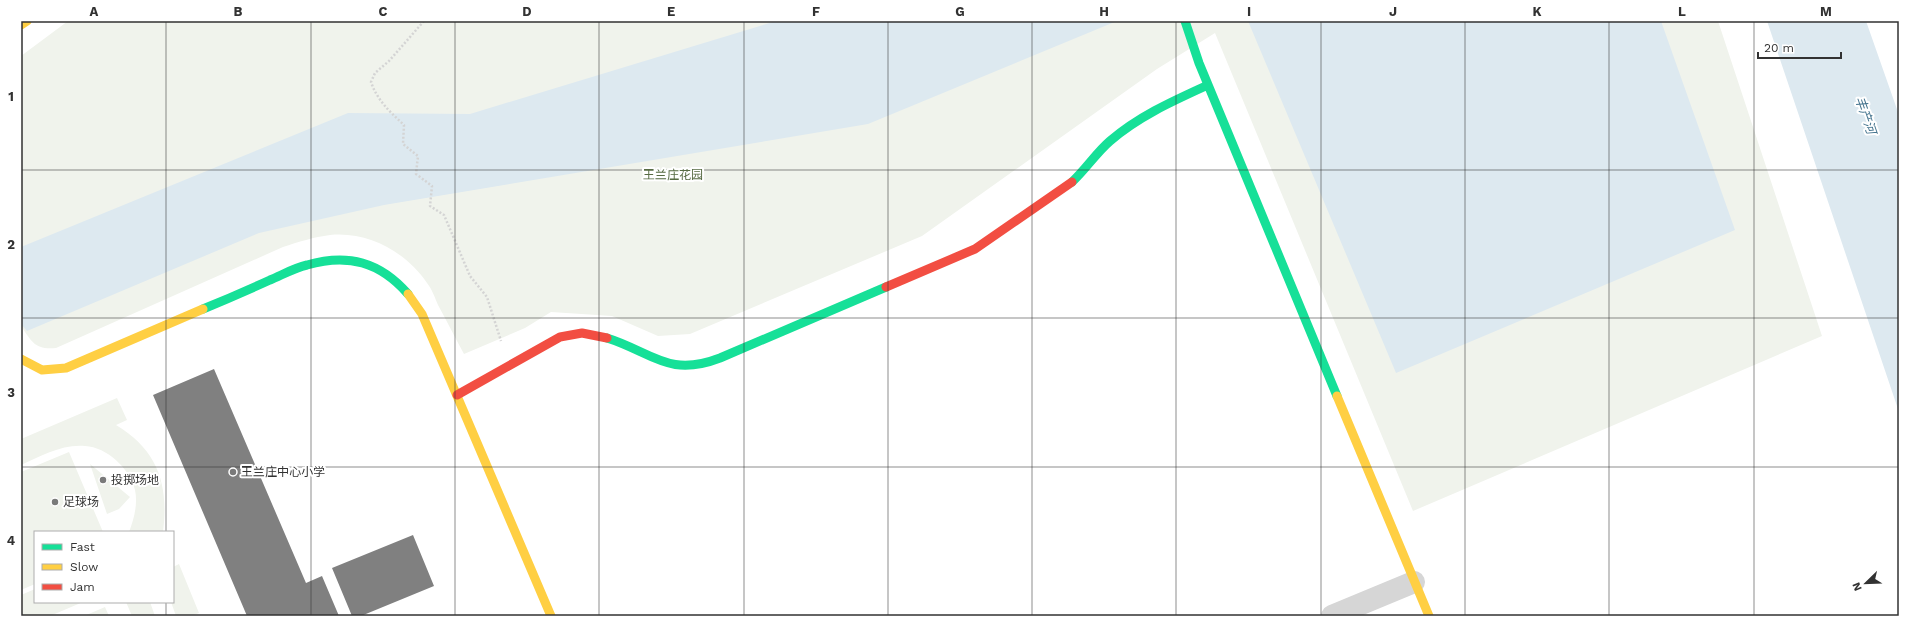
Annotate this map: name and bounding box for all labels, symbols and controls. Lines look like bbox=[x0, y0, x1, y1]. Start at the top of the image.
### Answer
text: A bbox=[90, 4, 99, 19]
text: B bbox=[234, 4, 243, 19]
text: C bbox=[379, 4, 388, 19]
text: D bbox=[522, 4, 532, 19]
text: E bbox=[667, 4, 675, 19]
text: F bbox=[812, 4, 820, 19]
text: G bbox=[955, 4, 965, 19]
text: H bbox=[1099, 4, 1109, 19]
text: I bbox=[1247, 4, 1251, 19]
text: J bbox=[1389, 4, 1397, 19]
text: K bbox=[1532, 4, 1542, 19]
text: L bbox=[1678, 4, 1686, 19]
text: M bbox=[1820, 4, 1832, 19]
scale bar bbox=[1758, 34, 1841, 60]
text: 20 m bbox=[1764, 41, 1794, 55]
text: 1 bbox=[8, 89, 14, 104]
water label: 丰产河 bbox=[1852, 94, 1880, 139]
park label: 王兰庄花园 bbox=[643, 168, 703, 182]
text: 2 bbox=[7, 237, 15, 252]
text: 3 bbox=[7, 385, 15, 400]
place label: 王兰庄中心小学 bbox=[241, 465, 325, 479]
marker: 王兰庄中心小学 bbox=[228, 467, 238, 477]
place label: 投掷场地 bbox=[111, 473, 159, 487]
marker: 投掷场地 bbox=[98, 475, 108, 485]
place label: 足球场 bbox=[63, 495, 99, 509]
marker: 足球场 bbox=[50, 497, 60, 507]
legend bbox=[34, 531, 174, 603]
text: 4 bbox=[7, 533, 16, 548]
text: Fast bbox=[70, 540, 95, 554]
text: Slow bbox=[70, 560, 98, 574]
north arrow bbox=[1846, 563, 1886, 603]
text: Jam bbox=[70, 580, 95, 594]
text: N bbox=[1850, 580, 1865, 593]

